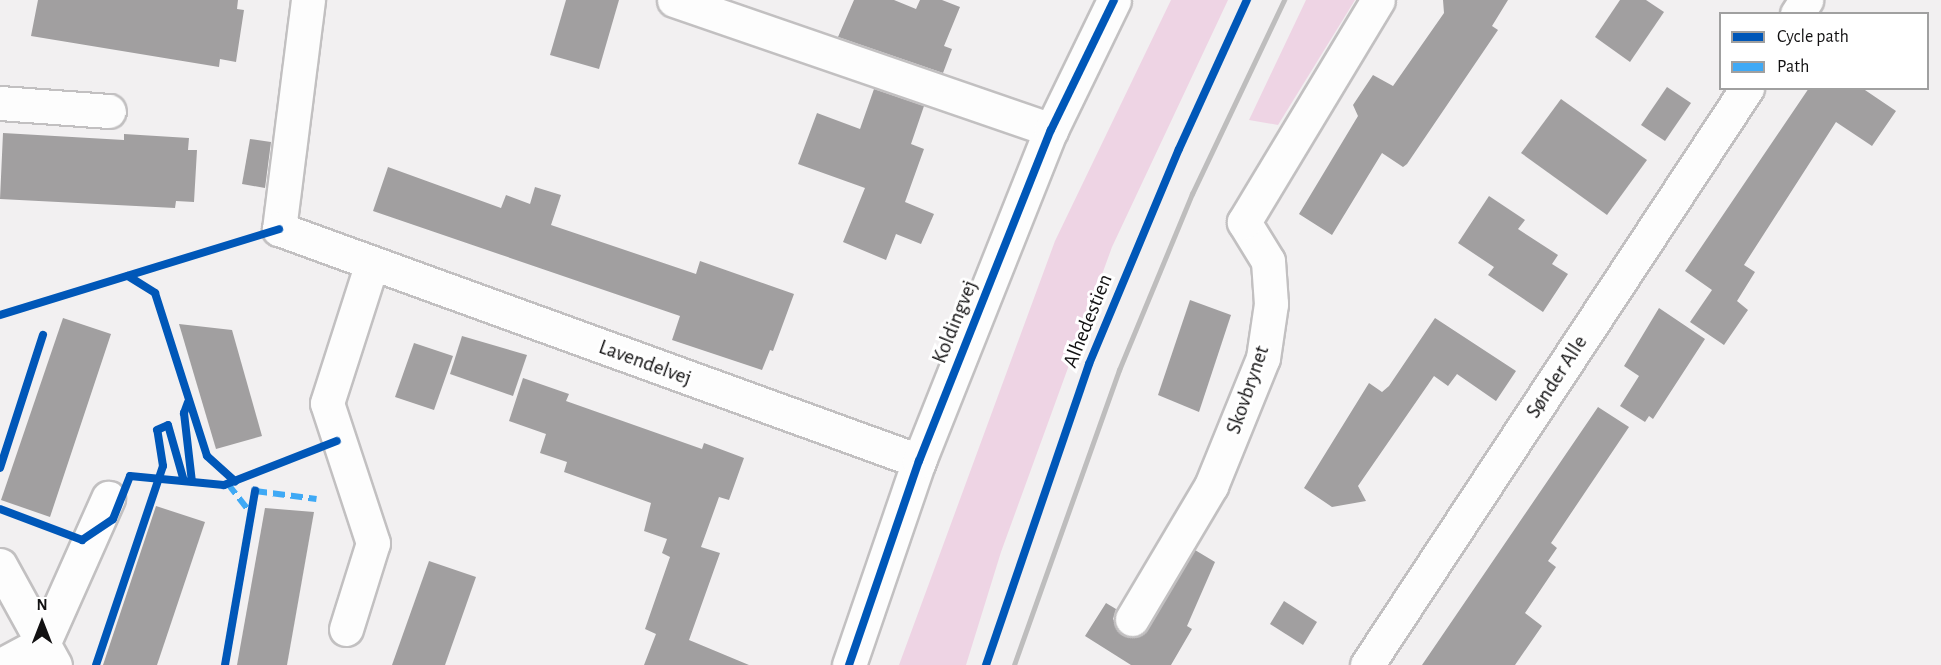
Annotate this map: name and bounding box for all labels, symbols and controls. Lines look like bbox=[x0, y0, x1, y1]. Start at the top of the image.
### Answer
legend bbox=[1719, 12, 1929, 90]
text: Cycle path bbox=[1777, 28, 1849, 46]
text: Path bbox=[1777, 58, 1809, 76]
street label: Alhedestien bbox=[1058, 271, 1118, 371]
street label: Koldingvej bbox=[927, 277, 983, 367]
street label: Sønder Alle bbox=[1521, 331, 1593, 423]
street label: Lavendelvej bbox=[595, 335, 695, 391]
street label: Skovbrynet bbox=[1221, 343, 1275, 437]
north arrow bbox=[12, 593, 72, 653]
text: N bbox=[36, 597, 48, 613]

